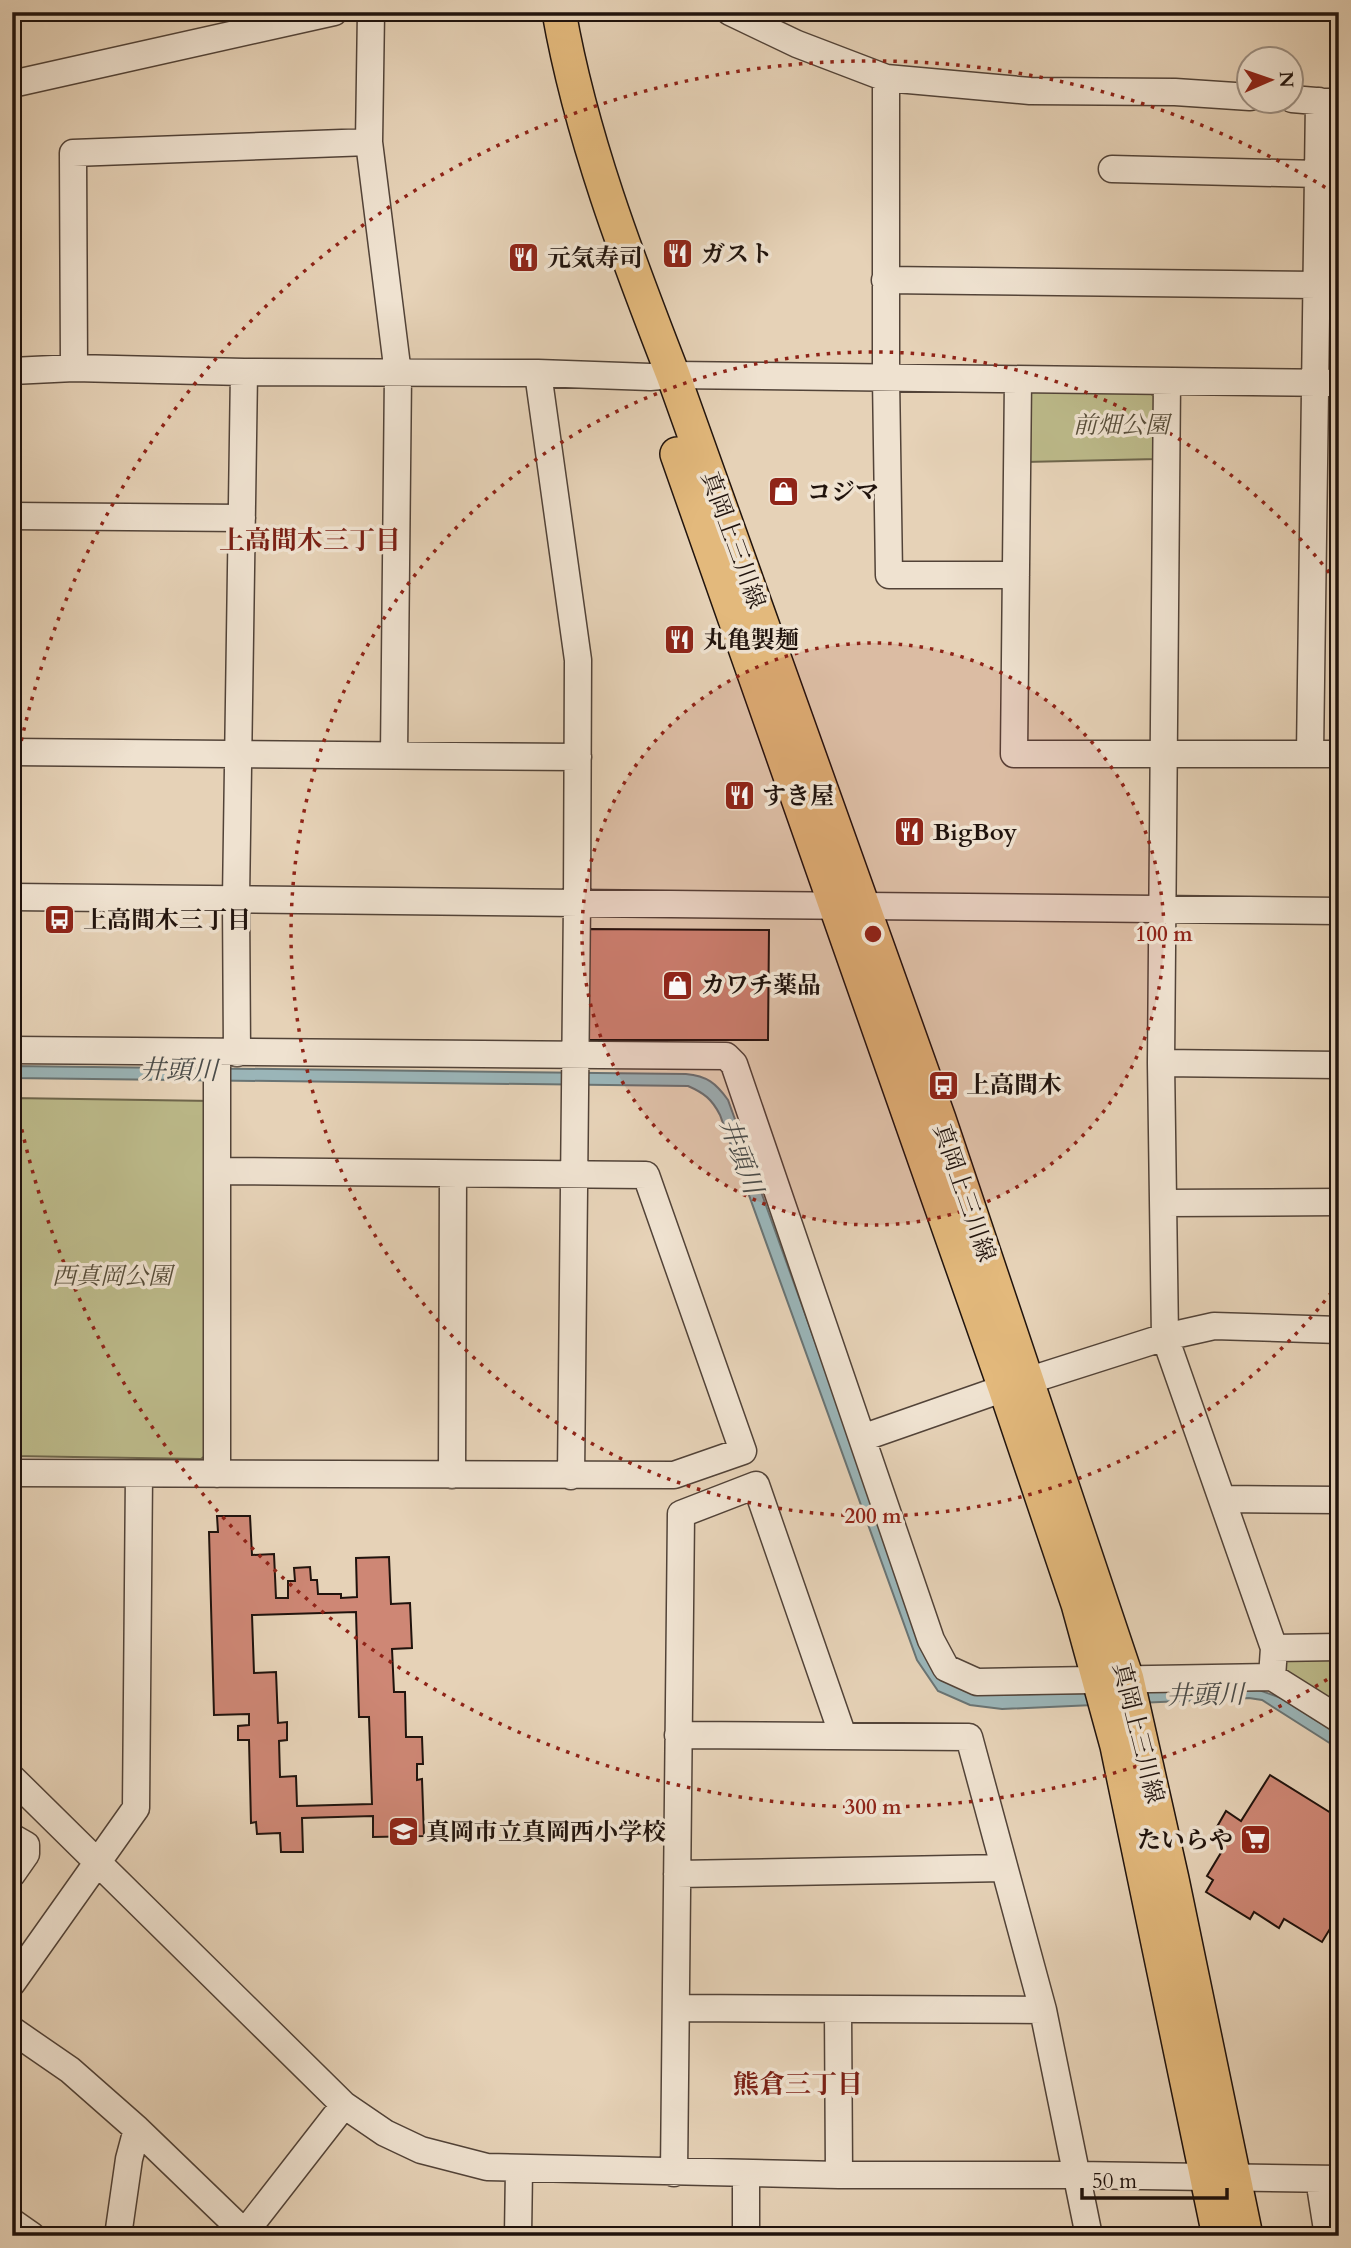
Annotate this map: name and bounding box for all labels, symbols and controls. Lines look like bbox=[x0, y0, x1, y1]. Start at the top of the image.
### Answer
north arrow bbox=[1236, 46, 1306, 116]
text: N bbox=[1273, 71, 1299, 89]
restaurant icon: ガスト bbox=[661, 237, 695, 271]
place label: ガスト bbox=[701, 238, 773, 271]
restaurant icon: 元気寿司 bbox=[507, 241, 541, 275]
place label: 元気寿司 bbox=[547, 242, 643, 275]
park label: 前畑公園 bbox=[1073, 409, 1173, 442]
street label: 真岡上三川線 bbox=[693, 467, 773, 613]
shop icon: コジマ bbox=[767, 475, 801, 509]
place label: コジマ bbox=[807, 476, 879, 509]
district label: 上高間木三丁目 bbox=[219, 523, 401, 558]
restaurant icon: 丸亀製麺 bbox=[663, 623, 697, 657]
place label: 丸亀製麺 bbox=[703, 624, 799, 657]
restaurant icon: すき屋 bbox=[722, 779, 756, 813]
place label: すき屋 bbox=[762, 780, 834, 813]
restaurant icon: BigBoy bbox=[893, 815, 927, 849]
place label: BigBoy bbox=[933, 816, 1017, 849]
bus stop icon: 上高間木三丁目 bbox=[43, 903, 77, 937]
place label: 上高間木三丁目 bbox=[83, 904, 251, 937]
text: 100 m bbox=[1135, 920, 1193, 949]
centre of rings bbox=[861, 922, 885, 946]
shop icon: カワチ薬品 bbox=[661, 968, 695, 1002]
place label: カワチ薬品 bbox=[701, 969, 821, 1002]
water label: 井頭川 bbox=[140, 1052, 221, 1088]
bus stop icon: 上高間木 bbox=[926, 1068, 960, 1102]
place label: 上高間木 bbox=[966, 1069, 1062, 1102]
water label: 井頭川 bbox=[711, 1113, 772, 1201]
street label: 真岡上三川線 bbox=[925, 1120, 1003, 1266]
park label: 西真岡公園 bbox=[52, 1260, 176, 1293]
text: 200 m bbox=[844, 1502, 902, 1531]
street label: 真岡上三川線 bbox=[1105, 1659, 1171, 1807]
water label: 井頭川 bbox=[1166, 1677, 1247, 1713]
text: 300 m bbox=[844, 1793, 902, 1822]
school or university icon: 真岡市立真岡西小学校 bbox=[386, 1815, 420, 1849]
place label: 真岡市立真岡西小学校 bbox=[426, 1816, 666, 1849]
supermarket icon: たいらや bbox=[1239, 1823, 1273, 1857]
place label: たいらや bbox=[1137, 1824, 1233, 1857]
district label: 熊倉三丁目 bbox=[733, 2067, 863, 2102]
scale bar bbox=[1082, 2157, 1227, 2201]
text: 50 m bbox=[1092, 2167, 1137, 2196]

